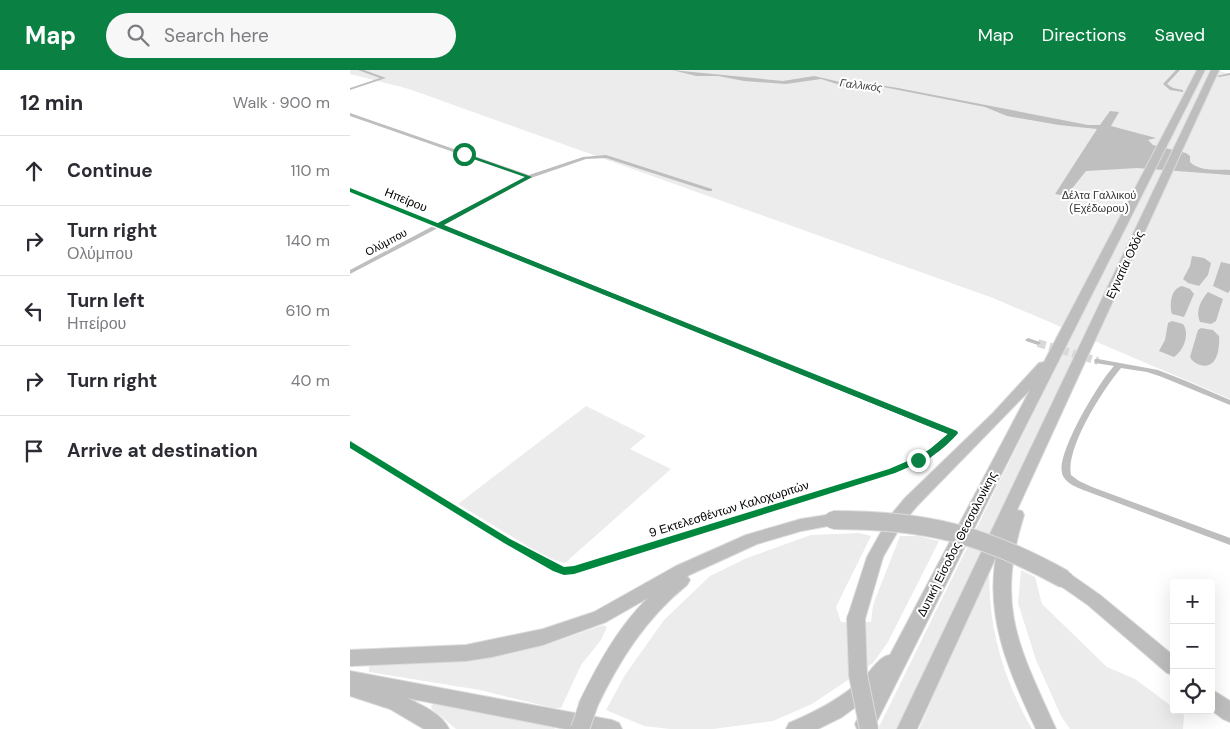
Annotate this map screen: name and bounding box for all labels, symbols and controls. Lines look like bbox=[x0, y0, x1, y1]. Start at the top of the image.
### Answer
search box bbox=[106, 13, 456, 58]
text: Map bbox=[25, 20, 76, 51]
icon: search bbox=[124, 21, 152, 49]
text: Search here bbox=[164, 23, 269, 48]
text: Map bbox=[978, 23, 1014, 47]
text: Directions bbox=[1042, 23, 1127, 47]
text: Saved bbox=[1155, 23, 1205, 47]
water label: Γαλλικός bbox=[839, 75, 884, 95]
text: 12 min bbox=[20, 89, 83, 117]
text: Walk · 900 m bbox=[233, 92, 330, 113]
route start bbox=[453, 143, 476, 166]
icon: ahead bbox=[20, 157, 48, 185]
text: Continue bbox=[67, 158, 153, 183]
text: 110 m bbox=[291, 160, 330, 181]
street label: Ηπείρου bbox=[382, 184, 430, 216]
park label: Δέλτα Γαλλικού (Εχέδωρου) bbox=[1062, 188, 1136, 215]
text: Turn right bbox=[67, 218, 157, 243]
street label: Ολύμπου bbox=[363, 225, 409, 259]
icon: right bbox=[20, 227, 48, 255]
street label: Εγνατία Οδός bbox=[1102, 228, 1148, 301]
text: 140 m bbox=[286, 230, 330, 251]
text: Ολύμπου bbox=[67, 243, 133, 264]
text: Turn left bbox=[67, 288, 145, 313]
icon: left bbox=[20, 297, 48, 325]
text: 610 m bbox=[286, 300, 330, 321]
text: Ηπείρου bbox=[67, 313, 126, 334]
icon: right bbox=[20, 367, 48, 395]
text: Turn right bbox=[67, 368, 157, 393]
text: 40 m bbox=[291, 370, 330, 391]
icon: arrive bbox=[20, 437, 48, 465]
text: Arrive at destination bbox=[67, 438, 258, 463]
route end bbox=[907, 449, 930, 472]
street label: Δυτική Είσοδος Θεσσαλονίκης bbox=[913, 468, 1001, 619]
street label: 9 Εκτελεσθέντων Καλοχωριτών bbox=[647, 477, 811, 541]
map controls bbox=[1170, 579, 1215, 714]
button: + bbox=[1170, 579, 1215, 624]
button: − bbox=[1170, 624, 1215, 669]
button: locate bbox=[1170, 669, 1215, 714]

